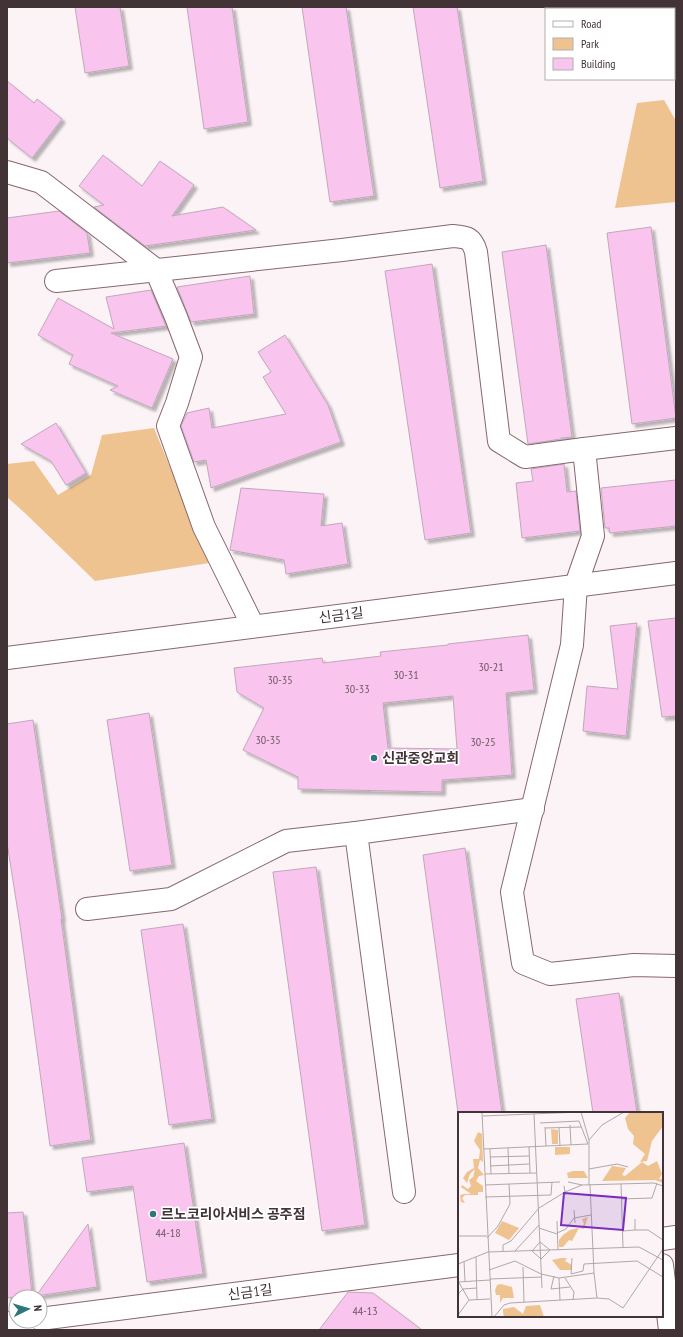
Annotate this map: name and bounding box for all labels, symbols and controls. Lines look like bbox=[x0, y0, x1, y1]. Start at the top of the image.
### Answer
legend bbox=[545, 8, 675, 80]
text: Road bbox=[581, 16, 601, 31]
text: Park bbox=[581, 36, 599, 51]
text: Building bbox=[581, 56, 616, 71]
street label: 신금1길 bbox=[318, 603, 364, 627]
house number: 30-21 bbox=[478, 659, 504, 674]
house number: 30-31 bbox=[393, 667, 419, 682]
house number: 30-35 bbox=[267, 672, 293, 687]
house number: 30-33 bbox=[344, 681, 370, 696]
house number: 30-35 bbox=[255, 732, 281, 747]
house number: 30-25 bbox=[470, 734, 496, 749]
place label: 신관중앙교회 bbox=[382, 749, 459, 767]
marker: 신관중앙교회 bbox=[369, 753, 379, 763]
inset map bbox=[458, 1112, 663, 1317]
place label: 르노코리아서비스 공주점 bbox=[161, 1205, 306, 1223]
marker: 르노코리아서비스 공주점 bbox=[148, 1209, 158, 1219]
house number: 44-18 bbox=[155, 1225, 181, 1240]
street label: 신금1길 bbox=[227, 1280, 273, 1304]
north arrow bbox=[8, 1289, 48, 1329]
house number: 44-13 bbox=[352, 1303, 378, 1318]
text: N bbox=[31, 1305, 45, 1312]

